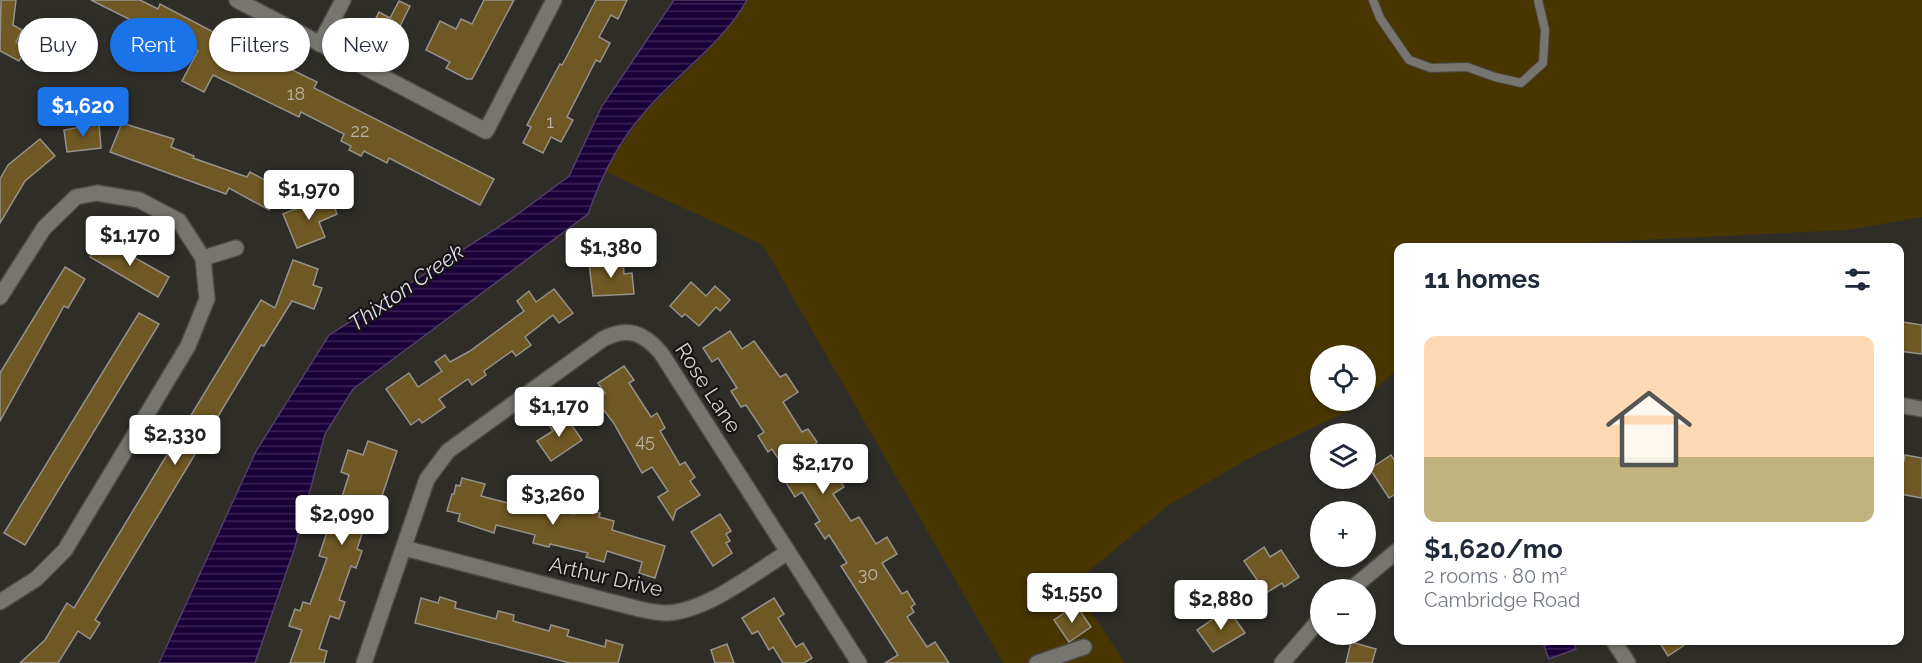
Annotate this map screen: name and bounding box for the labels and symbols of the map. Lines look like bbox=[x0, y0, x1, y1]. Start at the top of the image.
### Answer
house number: 18 bbox=[287, 83, 305, 104]
pin: $1,620 bbox=[34, 87, 132, 138]
house number: 1 bbox=[546, 111, 554, 132]
house number: 22 bbox=[351, 120, 369, 141]
pin: $1,970 bbox=[260, 170, 358, 221]
pin: $1,170 bbox=[81, 216, 179, 267]
pin: $1,380 bbox=[562, 228, 660, 279]
water label: Thixton Creek bbox=[343, 238, 469, 336]
street label: Rose Lane bbox=[670, 338, 747, 437]
pin: $1,170 bbox=[510, 387, 608, 438]
pin: $2,330 bbox=[126, 415, 224, 466]
house number: 45 bbox=[635, 430, 655, 451]
pin: $2,170 bbox=[774, 444, 872, 495]
pin: $3,260 bbox=[504, 475, 602, 526]
pin: $2,090 bbox=[293, 495, 391, 546]
street label: Arthur Drive bbox=[547, 551, 665, 602]
house number: 30 bbox=[858, 563, 878, 584]
pin: $1,550 bbox=[1023, 573, 1121, 624]
pin: $2,880 bbox=[1172, 580, 1270, 631]

